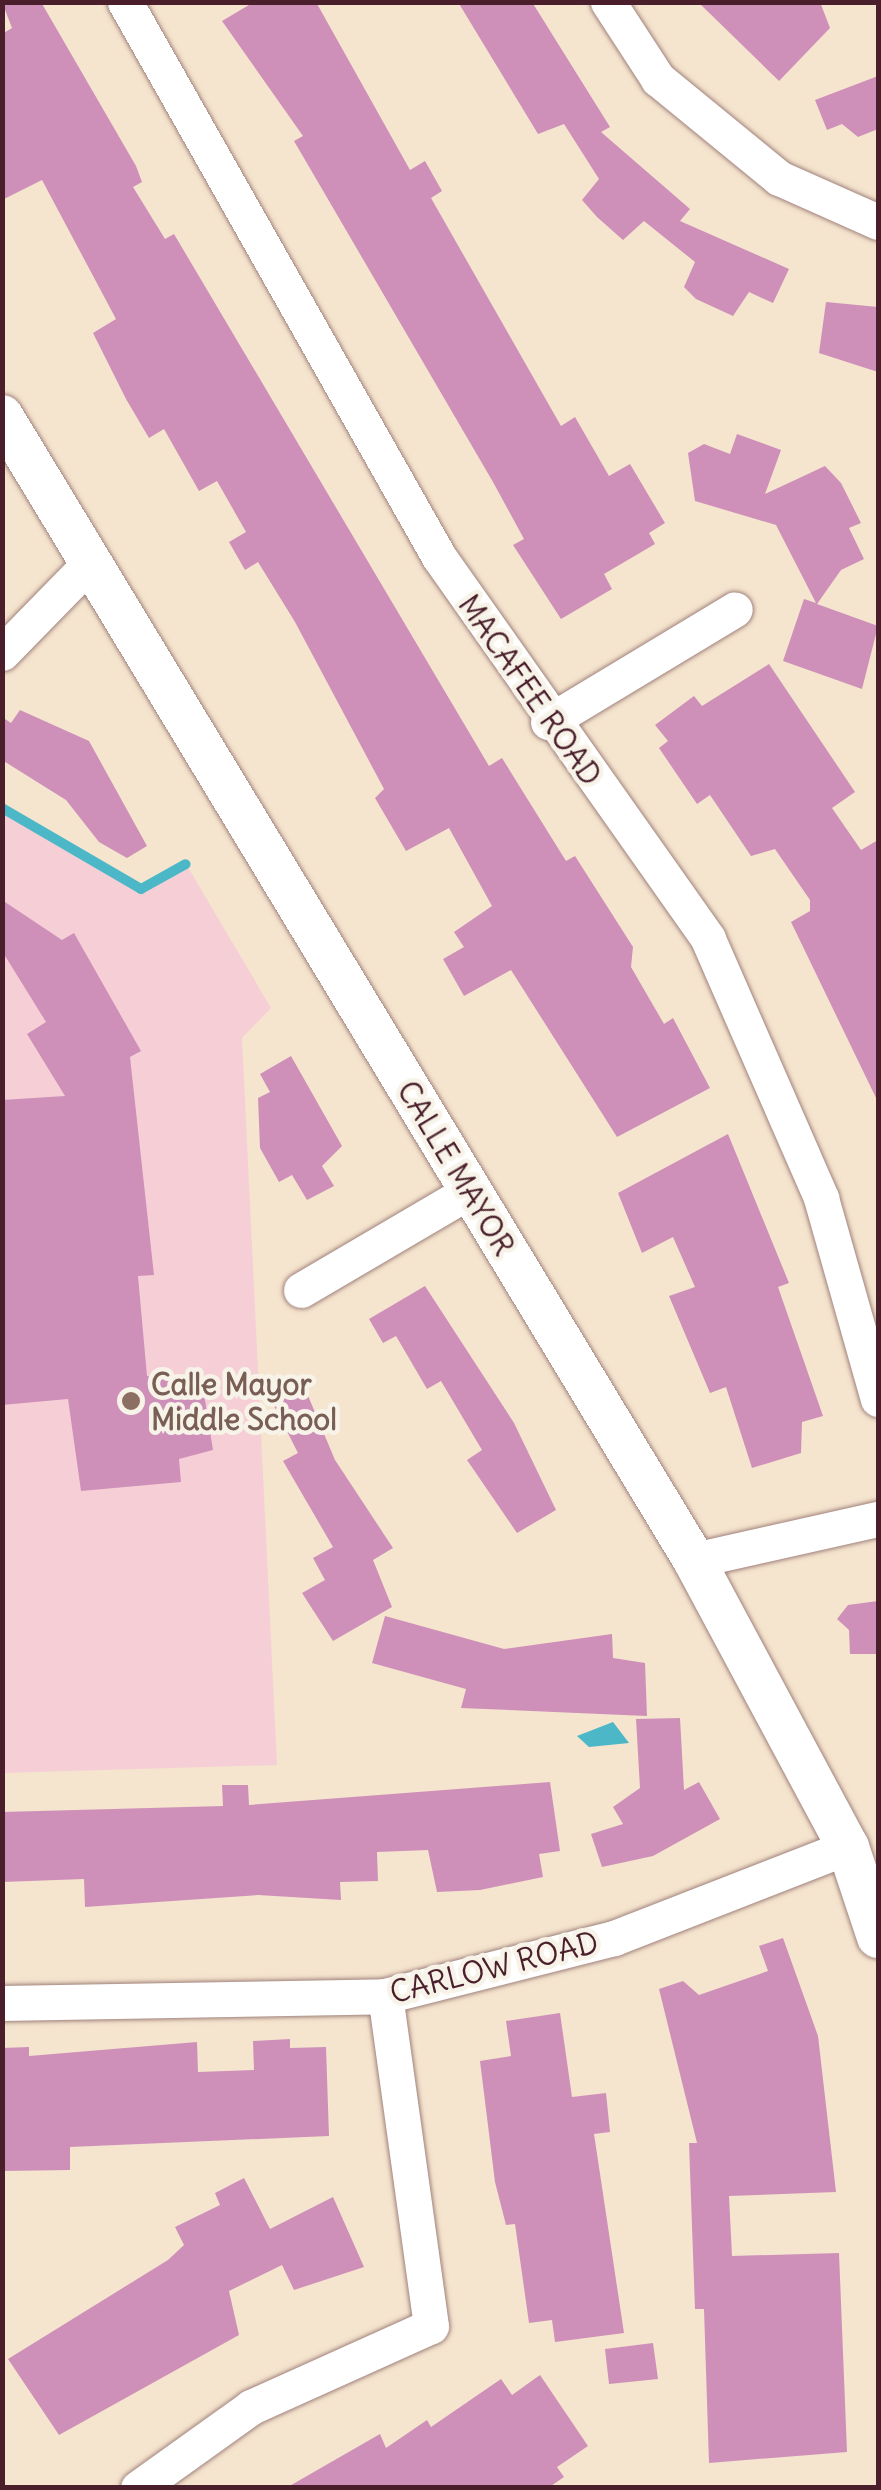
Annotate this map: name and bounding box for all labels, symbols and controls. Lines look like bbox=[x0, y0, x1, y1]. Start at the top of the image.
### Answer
street label: MACAFEE ROAD bbox=[451, 588, 609, 792]
street label: CALLE MAYOR bbox=[390, 1074, 522, 1262]
place label: Calle Mayor Middle School bbox=[151, 1366, 337, 1436]
marker: Calle Mayor Middle School bbox=[120, 1390, 142, 1412]
street label: CARLOW ROAD bbox=[386, 1924, 602, 2010]

